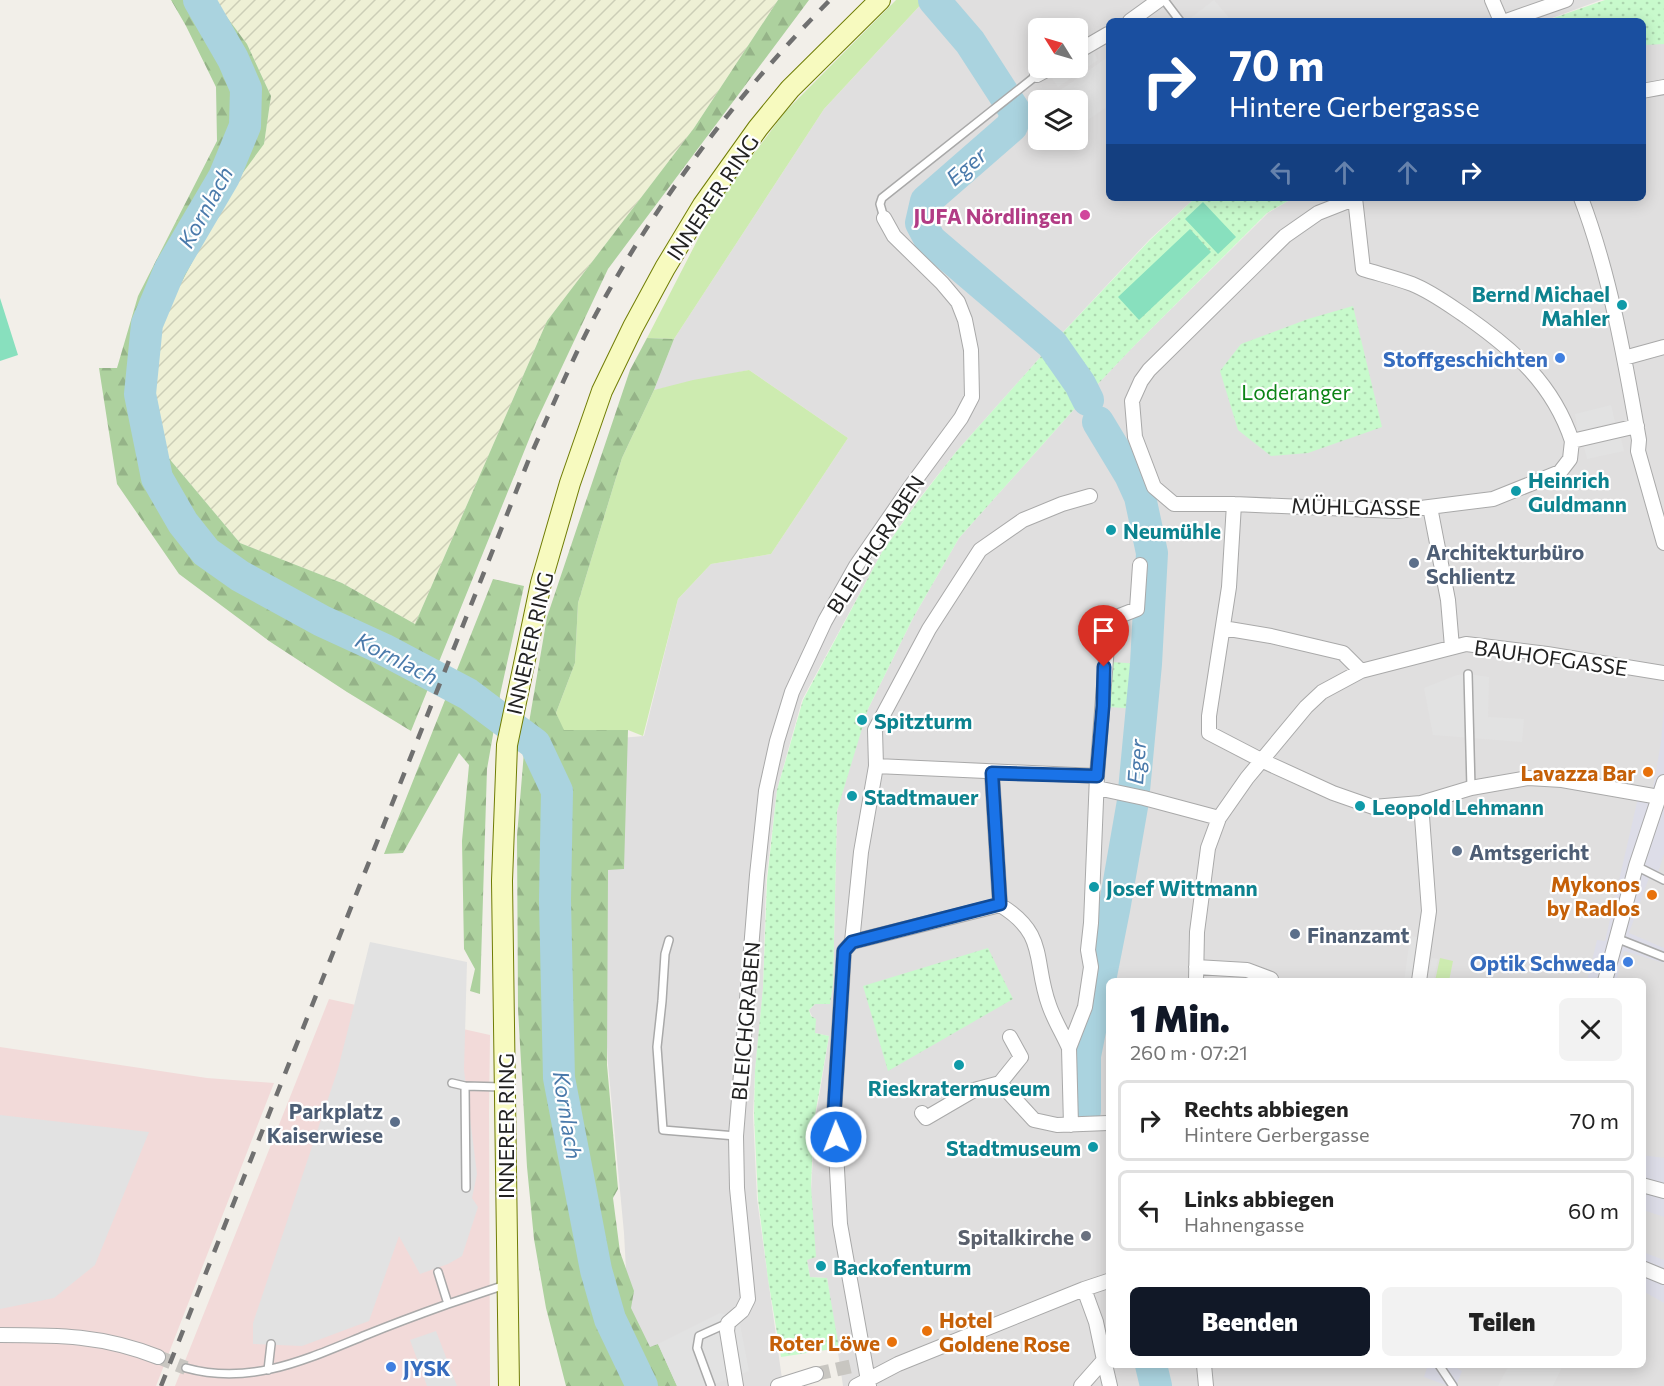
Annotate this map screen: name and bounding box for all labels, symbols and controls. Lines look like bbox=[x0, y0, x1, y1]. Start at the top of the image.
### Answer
north arrow bbox=[1028, 18, 1088, 78]
map controls bbox=[1028, 18, 1088, 150]
text: 70 m bbox=[1229, 38, 1324, 90]
icon: right bbox=[1130, 42, 1208, 120]
button: layers bbox=[1028, 90, 1088, 150]
text: Hintere Gerbergasse bbox=[1229, 90, 1480, 123]
street label: INNERER RING bbox=[661, 130, 763, 264]
water label: Eger bbox=[940, 140, 993, 191]
icon: left bbox=[1265, 156, 1298, 189]
icon: ahead bbox=[1328, 156, 1361, 189]
icon: ahead bbox=[1391, 156, 1424, 189]
icon: right bbox=[1454, 156, 1487, 189]
water label: Kornlach bbox=[172, 162, 238, 252]
place label: JUFA Nördlingen bbox=[913, 203, 1073, 228]
marker: JUFA Nördlingen bbox=[1078, 208, 1092, 222]
place label: Bernd Michael Mahler bbox=[1472, 281, 1610, 330]
marker: Bernd Michael Mahler bbox=[1615, 298, 1629, 312]
place label: Stoffgeschichten bbox=[1383, 346, 1548, 371]
marker: Stoffgeschichten bbox=[1553, 351, 1567, 365]
park label: Loderanger bbox=[1241, 379, 1351, 404]
place label: Heinrich Guldmann bbox=[1528, 467, 1627, 516]
street label: BLEICHGRABEN bbox=[821, 470, 929, 618]
marker: Heinrich Guldmann bbox=[1509, 484, 1523, 498]
street label: MÜHLGASSE bbox=[1291, 492, 1421, 520]
place label: Neumühle bbox=[1123, 518, 1221, 543]
marker: Neumühle bbox=[1104, 523, 1118, 537]
place label: Architekturbüro Schlientz bbox=[1426, 539, 1584, 588]
marker: Architekturbüro Schlientz bbox=[1407, 556, 1421, 570]
street label: INNERER RING bbox=[500, 569, 558, 717]
pin bbox=[1078, 605, 1129, 667]
icon: arrive bbox=[1087, 614, 1120, 647]
water label: Kornlach bbox=[351, 626, 443, 690]
street label: BAUHOFGASSE bbox=[1473, 634, 1629, 680]
place label: Spitzturm bbox=[874, 708, 972, 733]
marker: Spitzturm bbox=[855, 713, 869, 727]
water label: Eger bbox=[1121, 737, 1151, 785]
place label: Lavazza Bar bbox=[1520, 760, 1636, 785]
marker: Lavazza Bar bbox=[1641, 765, 1655, 779]
place label: Stadtmauer bbox=[864, 784, 979, 809]
marker: Stadtmauer bbox=[845, 789, 859, 803]
place label: Leopold Lehmann bbox=[1372, 794, 1544, 819]
marker: Leopold Lehmann bbox=[1353, 799, 1367, 813]
place label: Amtsgericht bbox=[1469, 839, 1589, 864]
marker: Amtsgericht bbox=[1450, 844, 1464, 858]
place label: Mykonos by Radlos bbox=[1547, 871, 1640, 920]
place label: Josef Wittmann bbox=[1106, 875, 1258, 900]
marker: Josef Wittmann bbox=[1087, 880, 1101, 894]
marker: Mykonos by Radlos bbox=[1645, 888, 1659, 902]
place label: Finanzamt bbox=[1307, 922, 1410, 947]
marker: Finanzamt bbox=[1288, 927, 1302, 941]
street label: BLEICHGRABEN bbox=[726, 940, 764, 1102]
place label: Optik Schweda bbox=[1470, 950, 1616, 975]
marker: Optik Schweda bbox=[1621, 955, 1635, 969]
text: 1 Min. bbox=[1130, 995, 1230, 1039]
button: close bbox=[1559, 998, 1622, 1061]
text: 260 m · 07:21 bbox=[1130, 1040, 1248, 1064]
street label: INNERER RING bbox=[493, 1053, 518, 1199]
marker: Rieskratermuseum bbox=[952, 1058, 966, 1072]
water label: Kornlach bbox=[548, 1069, 588, 1161]
place label: Rieskratermuseum bbox=[868, 1075, 1050, 1100]
text: Rechts abbiegen bbox=[1184, 1095, 1349, 1122]
place label: Parkplatz Kaiserwiese bbox=[267, 1098, 383, 1147]
icon: right bbox=[1133, 1104, 1166, 1137]
position arrow bbox=[804, 1105, 868, 1169]
text: 70 m bbox=[1570, 1107, 1619, 1134]
marker: Parkplatz Kaiserwiese bbox=[388, 1115, 402, 1129]
text: Hintere Gerbergasse bbox=[1184, 1122, 1370, 1146]
place label: Stadtmuseum bbox=[946, 1135, 1081, 1160]
marker: Stadtmuseum bbox=[1086, 1140, 1100, 1154]
text: Links abbiegen bbox=[1184, 1185, 1334, 1212]
icon: left bbox=[1133, 1194, 1166, 1227]
text: 60 m bbox=[1568, 1197, 1619, 1224]
text: Hahnengasse bbox=[1184, 1212, 1304, 1236]
place label: Spitalkirche bbox=[958, 1224, 1074, 1249]
marker: Spitalkirche bbox=[1079, 1229, 1093, 1243]
place label: Backofenturm bbox=[833, 1254, 971, 1279]
marker: Backofenturm bbox=[814, 1259, 828, 1273]
button: Beenden bbox=[1130, 1287, 1370, 1356]
button: Teilen bbox=[1382, 1287, 1622, 1356]
place label: Hotel Goldene Rose bbox=[939, 1307, 1070, 1356]
marker: Hotel Goldene Rose bbox=[920, 1324, 934, 1338]
place label: Roter Löwe bbox=[769, 1330, 880, 1355]
marker: Roter Löwe bbox=[885, 1335, 899, 1349]
place label: JYSK bbox=[403, 1355, 451, 1380]
marker: JYSK bbox=[384, 1360, 398, 1374]

